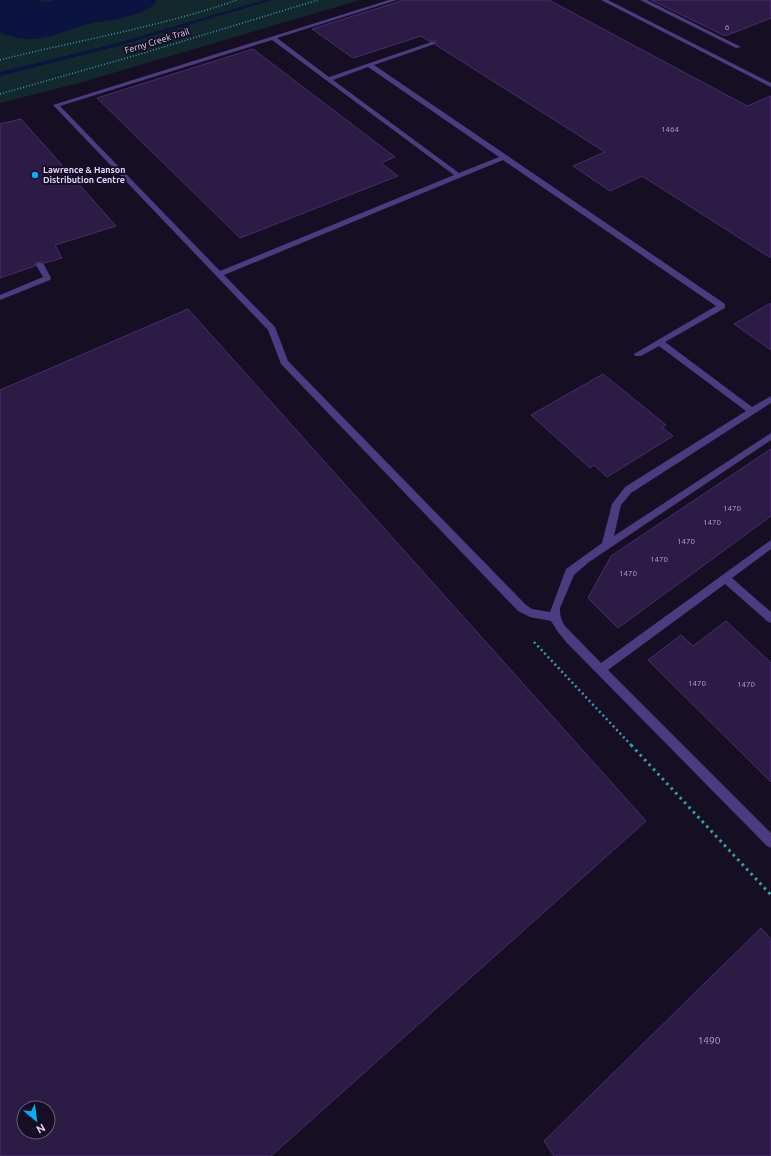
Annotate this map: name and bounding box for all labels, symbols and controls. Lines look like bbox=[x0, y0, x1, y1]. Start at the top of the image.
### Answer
house number: 6 bbox=[725, 23, 730, 32]
street label: Ferny Creek Trail bbox=[123, 26, 191, 56]
house number: 1464 bbox=[661, 125, 680, 134]
place label: Lawrence & Hanson Distribution Centre bbox=[43, 165, 126, 185]
marker: Lawrence & Hanson Distribution Centre bbox=[30, 170, 40, 180]
house number: 1470 bbox=[723, 504, 742, 513]
house number: 1470 bbox=[703, 518, 722, 527]
house number: 1470 bbox=[677, 537, 696, 546]
house number: 1470 bbox=[650, 555, 669, 564]
house number: 1470 bbox=[619, 569, 638, 578]
house number: 1470 bbox=[688, 679, 707, 688]
house number: 1470 bbox=[737, 680, 756, 689]
house number: 1490 bbox=[698, 1035, 721, 1046]
north arrow bbox=[16, 1100, 56, 1140]
text: N bbox=[34, 1122, 47, 1136]

